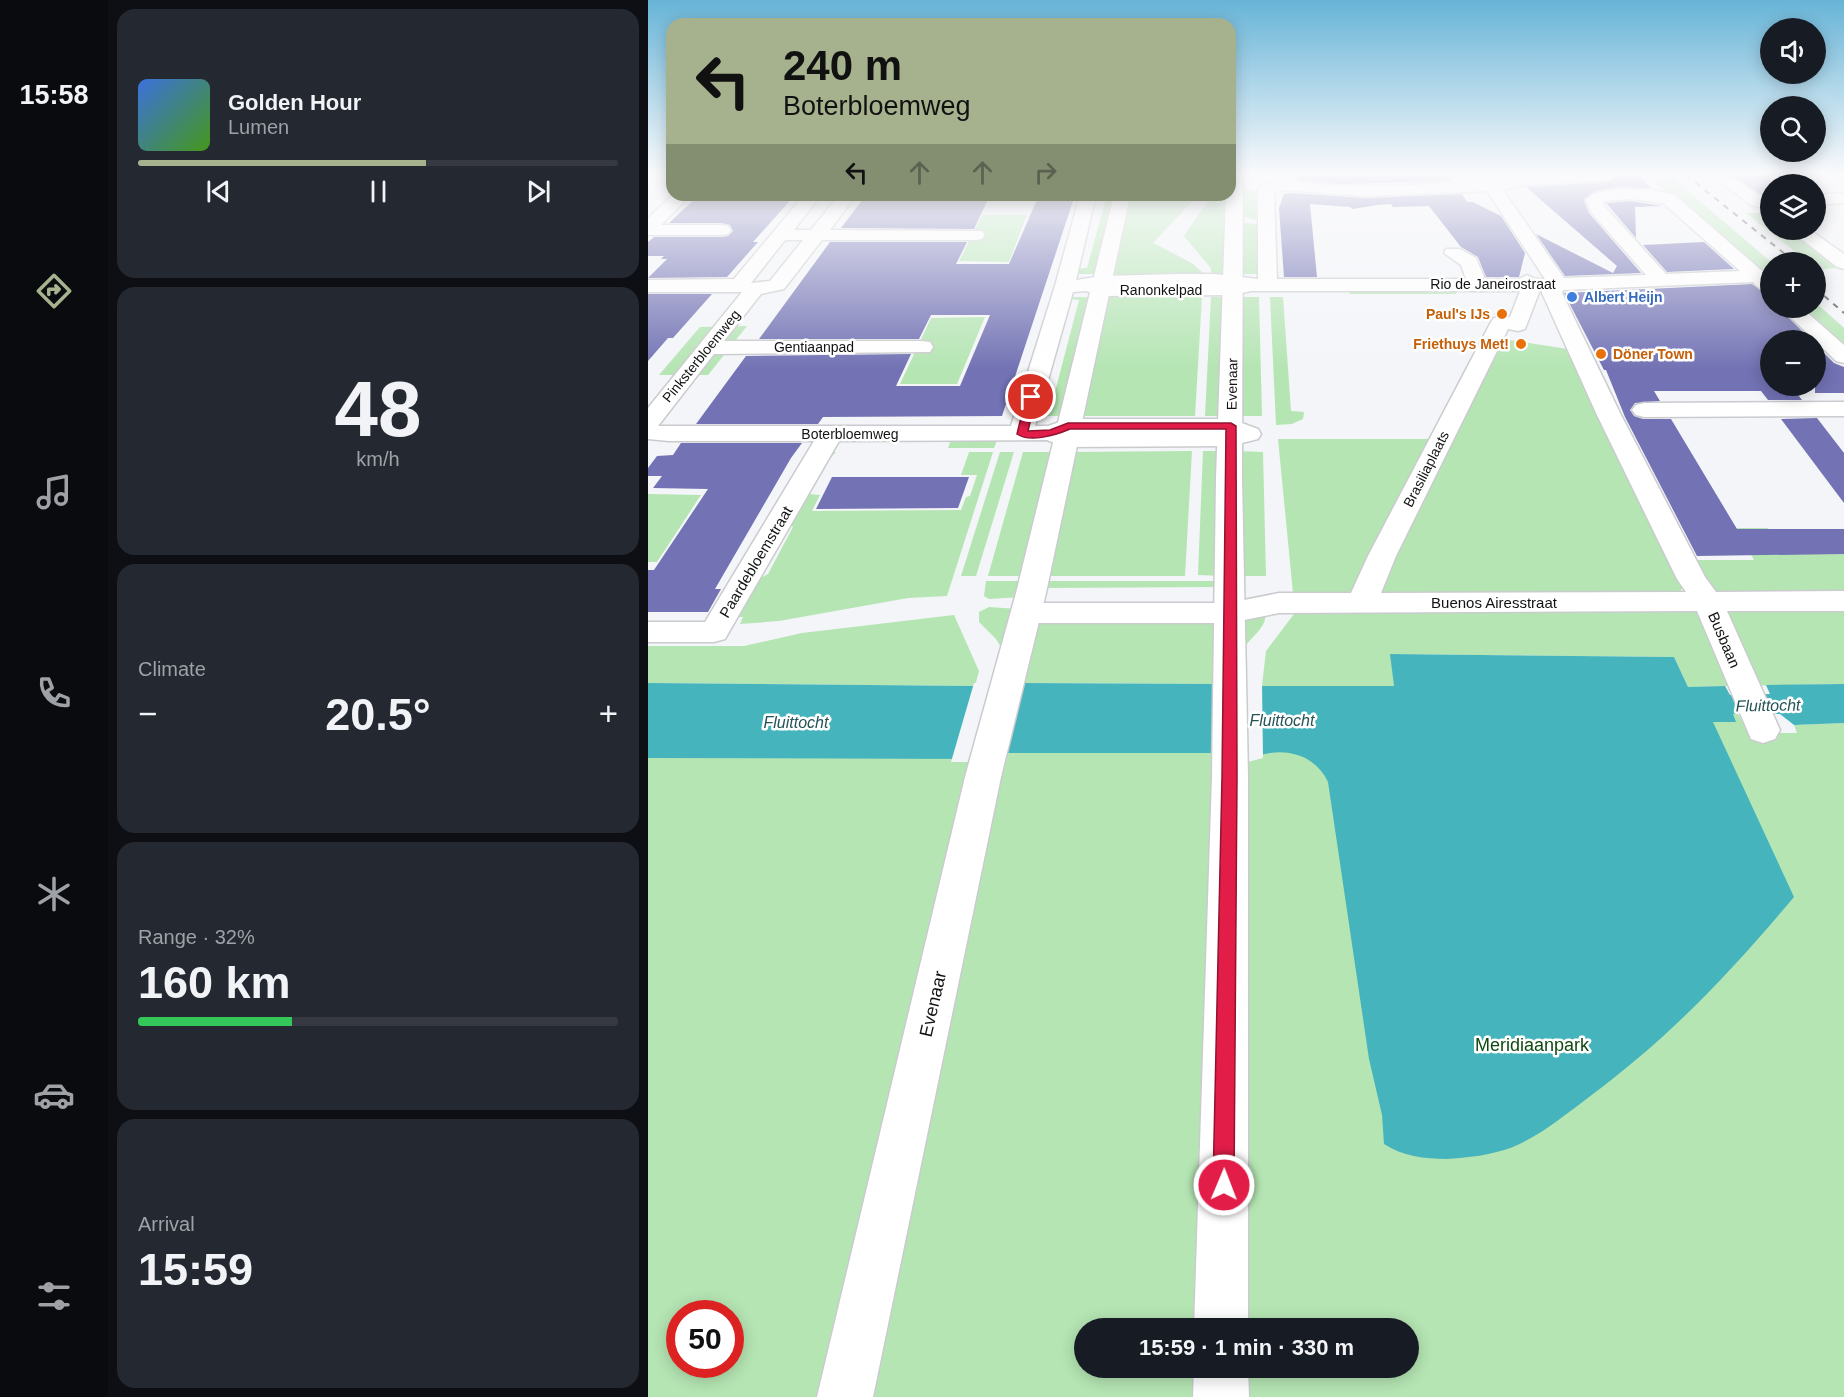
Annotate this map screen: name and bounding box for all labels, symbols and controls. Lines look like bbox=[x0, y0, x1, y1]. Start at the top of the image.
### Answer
map controls bbox=[1760, 18, 1826, 396]
button: sound bbox=[1760, 18, 1826, 84]
icon: left bbox=[684, 42, 762, 120]
text: 240 m bbox=[783, 42, 902, 89]
text: 15:58 bbox=[19, 80, 89, 110]
text: Golden Hour bbox=[228, 90, 361, 115]
text: Boterbloemweg bbox=[783, 91, 971, 121]
button: search bbox=[1760, 96, 1826, 162]
text: Lumen bbox=[228, 116, 289, 138]
icon: left bbox=[840, 156, 873, 189]
icon: ahead bbox=[903, 156, 936, 189]
icon: ahead bbox=[966, 156, 999, 189]
icon: right bbox=[1029, 156, 1062, 189]
button: layers bbox=[1760, 174, 1826, 240]
icon: previous bbox=[202, 175, 235, 208]
icon: pause bbox=[362, 175, 395, 208]
icon: next bbox=[522, 175, 555, 208]
button: + bbox=[1760, 252, 1826, 318]
icon: directions bbox=[33, 270, 75, 312]
street label: Rio de Janeirostraat bbox=[1430, 276, 1556, 292]
street label: Ranonkelpad bbox=[1120, 282, 1202, 298]
place label: Albert Heijn bbox=[1584, 289, 1663, 305]
marker: Albert Heijn bbox=[1565, 290, 1579, 304]
place label: Paul's IJs bbox=[1426, 306, 1490, 322]
street label: Pinksterbloemweg bbox=[659, 307, 743, 405]
marker: Paul's IJs bbox=[1495, 307, 1509, 321]
button: − bbox=[1760, 330, 1826, 396]
place label: Friethuys Met! bbox=[1413, 336, 1509, 352]
marker: Friethuys Met! bbox=[1514, 337, 1528, 351]
street label: Gentiaanpad bbox=[774, 339, 854, 355]
place label: Döner Town bbox=[1613, 346, 1693, 362]
marker: Döner Town bbox=[1594, 347, 1608, 361]
street label: Evenaar bbox=[1224, 357, 1240, 410]
text: 48 bbox=[335, 365, 421, 453]
pin bbox=[1005, 371, 1056, 422]
icon: arrive bbox=[1014, 380, 1047, 413]
street label: Boterbloemweg bbox=[801, 426, 899, 442]
street label: Brasiliaplaats bbox=[1400, 428, 1452, 510]
text: km/h bbox=[356, 448, 400, 470]
icon: music bbox=[33, 471, 75, 513]
street label: Paardebloemstraat bbox=[716, 502, 796, 620]
street label: Buenos Airesstraat bbox=[1431, 594, 1558, 611]
street label: Busbaan bbox=[1705, 609, 1744, 670]
text: Climate bbox=[138, 658, 206, 680]
icon: phone bbox=[33, 672, 75, 714]
text: 20.5° bbox=[325, 689, 431, 740]
text: − bbox=[138, 695, 157, 732]
text: + bbox=[599, 695, 618, 732]
water label: Fluittocht bbox=[1735, 696, 1801, 715]
water label: Fluittocht bbox=[1250, 712, 1315, 729]
water label: Fluittocht bbox=[764, 714, 829, 731]
icon: climate bbox=[33, 873, 75, 915]
text: Range · 32% bbox=[138, 926, 255, 948]
text: 160 km bbox=[138, 957, 291, 1008]
street label: Evenaar bbox=[916, 969, 950, 1039]
park label: Meridiaanpark bbox=[1475, 1035, 1590, 1055]
icon: car bbox=[33, 1074, 75, 1116]
position arrow bbox=[1192, 1153, 1256, 1217]
text: Arrival bbox=[138, 1213, 195, 1235]
text: 15:59 bbox=[138, 1244, 253, 1295]
icon: filters bbox=[33, 1275, 75, 1317]
speed limit sign: 50 bbox=[666, 1300, 744, 1378]
text: 15:59 · 1 min · 330 m bbox=[1139, 1335, 1354, 1360]

